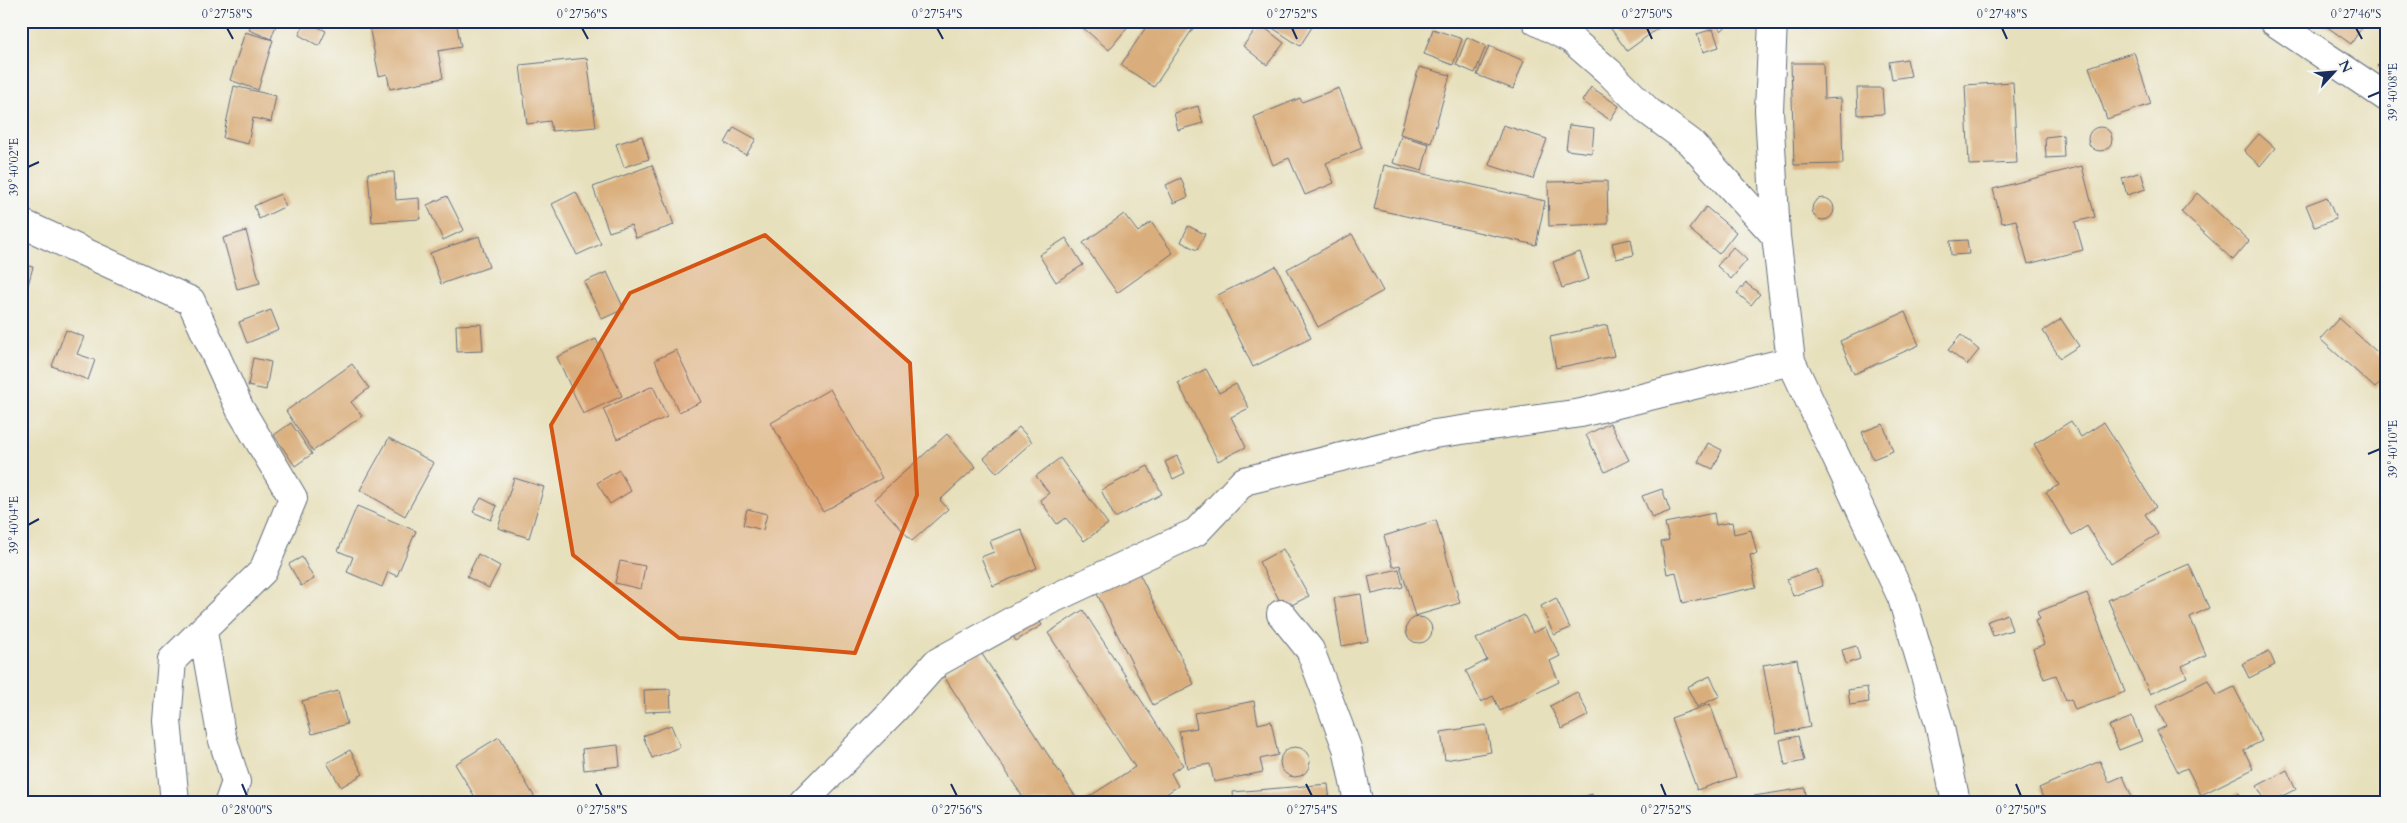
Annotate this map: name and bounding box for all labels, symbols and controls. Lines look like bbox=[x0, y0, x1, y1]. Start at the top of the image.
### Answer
text: 0°27'58"S bbox=[202, 6, 252, 22]
text: 0°27'56"S bbox=[557, 6, 607, 22]
text: 0°27'54"S bbox=[912, 6, 962, 22]
text: 0°27'52"S bbox=[1267, 6, 1317, 22]
text: 0°27'50"S bbox=[1622, 6, 1672, 22]
text: 0°27'48"S bbox=[1977, 6, 2027, 22]
text: 0°27'46"S bbox=[2331, 6, 2381, 22]
north arrow bbox=[2310, 48, 2360, 98]
text: N bbox=[2334, 57, 2356, 76]
text: 39°40'08"E bbox=[2385, 63, 2401, 121]
text: 39°40'02"E bbox=[6, 138, 22, 196]
text: 39°40'10"E bbox=[2385, 420, 2401, 478]
text: 39°40'04"E bbox=[6, 496, 22, 554]
text: 0°28'00"S bbox=[222, 802, 272, 818]
text: 0°27'58"S bbox=[577, 802, 627, 818]
text: 0°27'56"S bbox=[932, 802, 982, 818]
text: 0°27'54"S bbox=[1287, 802, 1337, 818]
text: 0°27'52"S bbox=[1641, 802, 1691, 818]
text: 0°27'50"S bbox=[1996, 802, 2046, 818]

